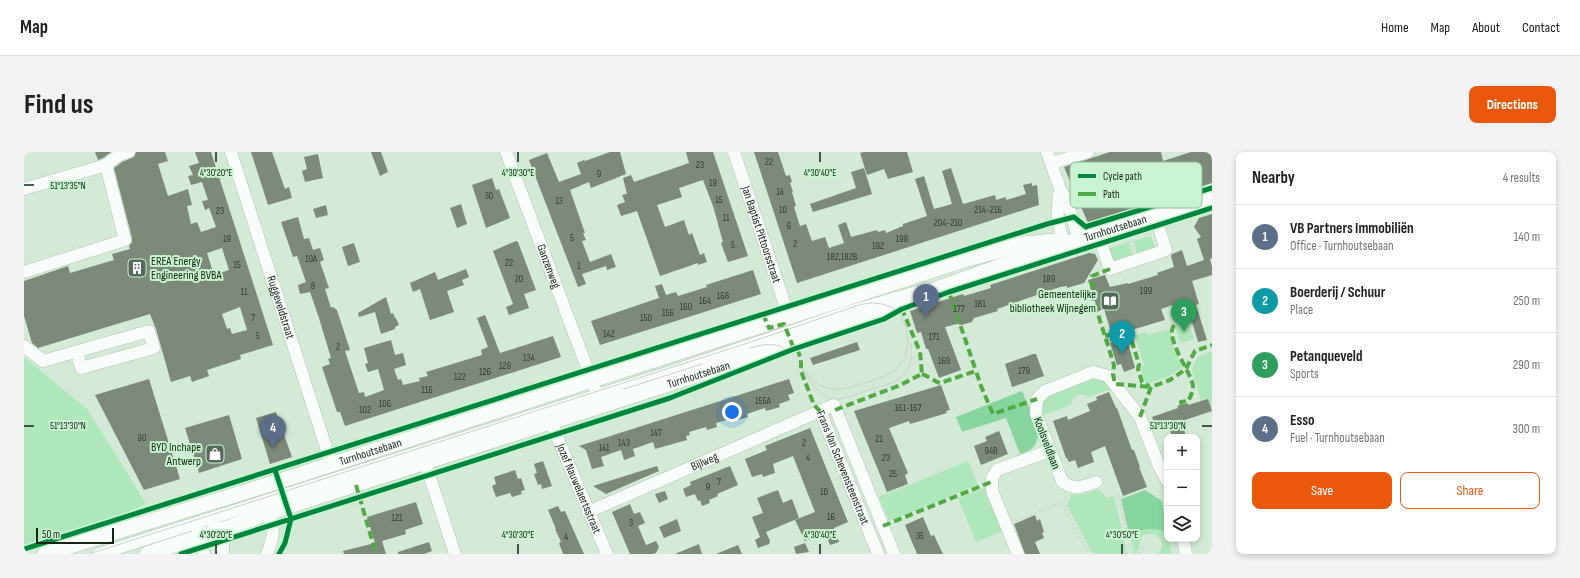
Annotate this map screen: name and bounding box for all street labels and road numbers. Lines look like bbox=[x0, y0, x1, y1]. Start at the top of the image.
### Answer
street label: Jan Baptist Pittoorsstraat bbox=[738, 183, 784, 285]
street label: Turnhoutsebaan bbox=[1082, 212, 1149, 245]
street label: Ganzenweg bbox=[533, 242, 564, 291]
street label: Ruggeveldstraat bbox=[263, 274, 298, 341]
street label: Turnhoutsebaan bbox=[665, 358, 732, 392]
street label: Frans Van Schevensteenstraat bbox=[813, 408, 872, 527]
street label: Koolsveldlaan bbox=[1030, 415, 1063, 471]
street label: Turnhoutsebaan bbox=[337, 435, 404, 469]
street label: Jozef Nauwelaertsstraat bbox=[553, 441, 605, 536]
street label: Bijlweg bbox=[689, 449, 721, 474]

